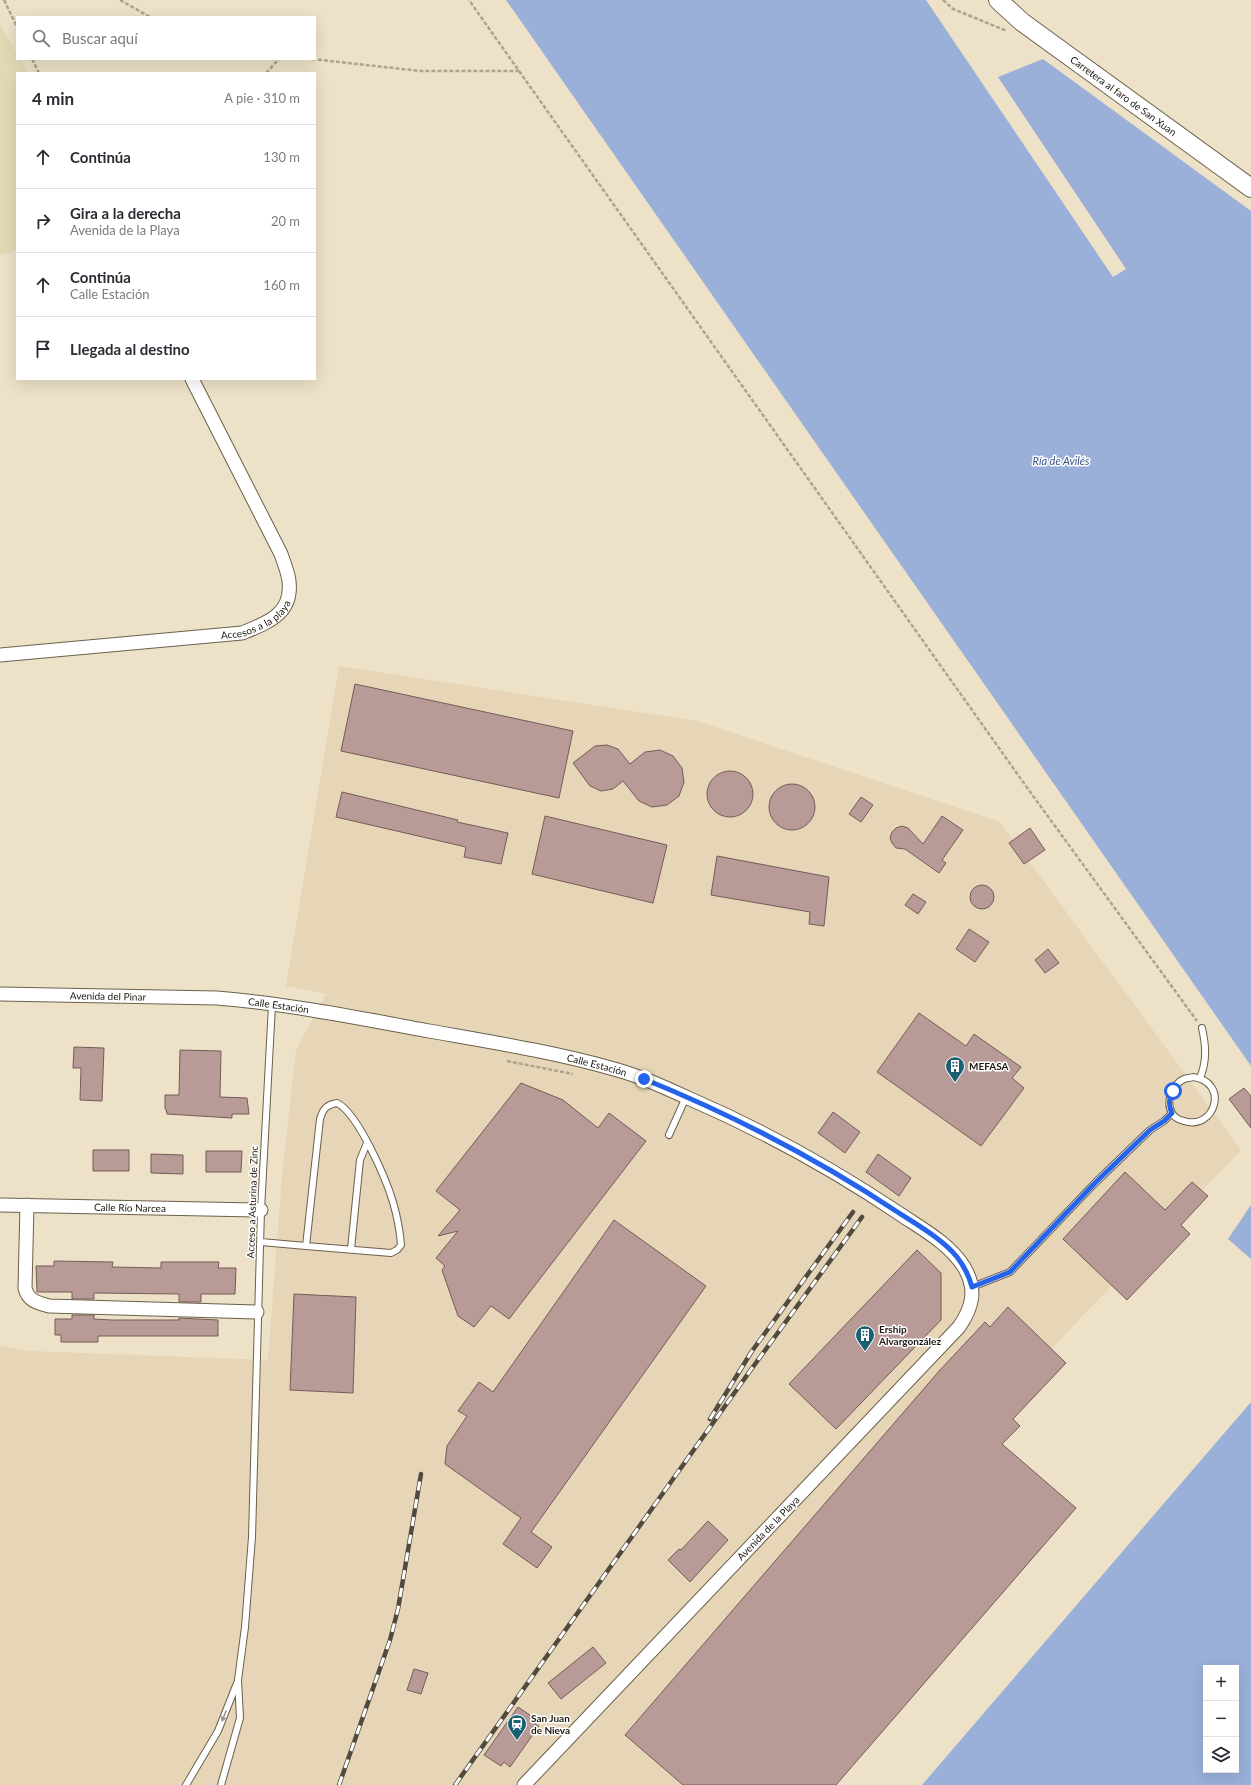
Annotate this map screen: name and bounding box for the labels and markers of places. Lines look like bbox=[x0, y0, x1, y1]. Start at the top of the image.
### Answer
building icon: MEFASA bbox=[944, 1055, 966, 1083]
place label: MEFASA bbox=[969, 1060, 1009, 1072]
place label: Ership Alvargonzález bbox=[878, 1323, 941, 1347]
building icon: Ership Alvargonzález bbox=[854, 1324, 876, 1352]
place label: San Juan de Nieva bbox=[531, 1712, 570, 1736]
station icon: San Juan de Nieva bbox=[506, 1713, 528, 1741]

